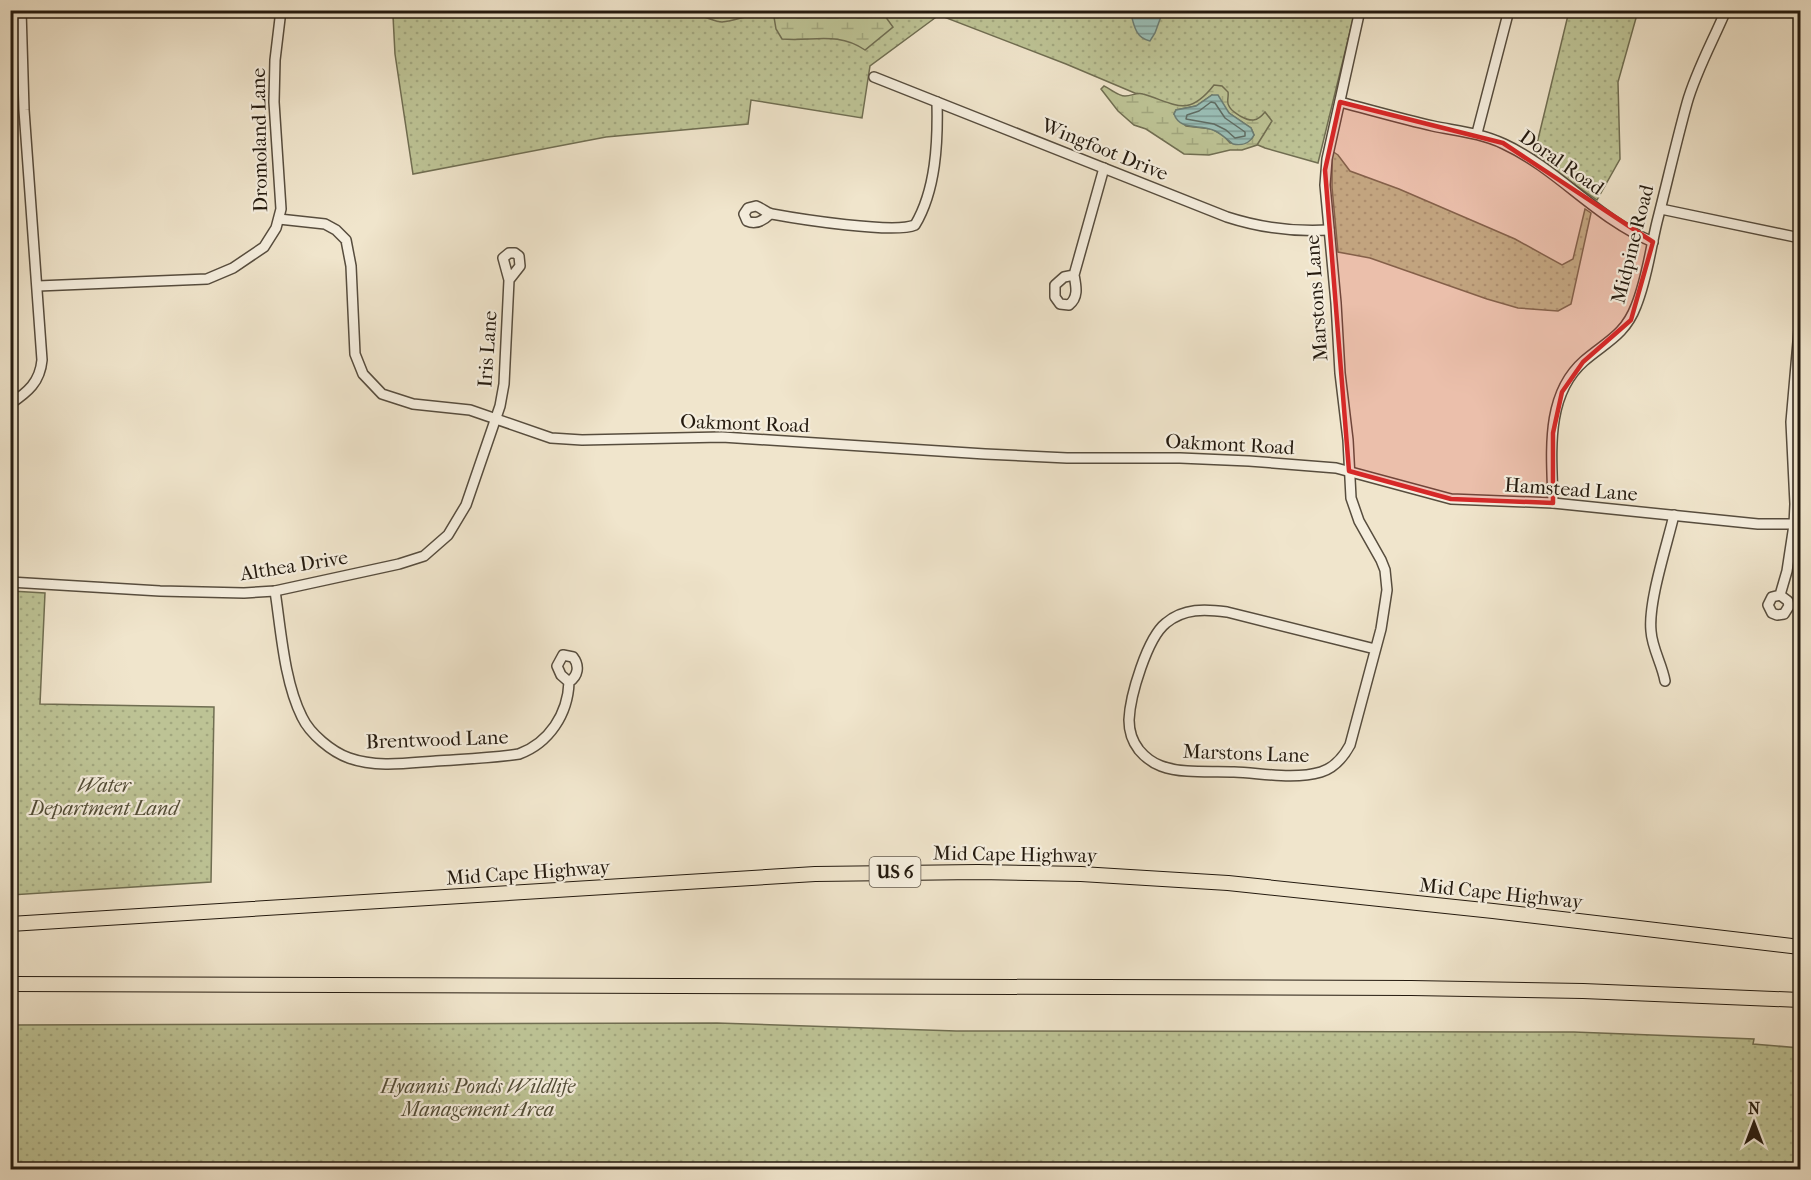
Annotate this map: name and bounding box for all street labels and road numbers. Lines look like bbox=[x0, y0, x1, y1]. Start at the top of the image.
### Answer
street label: Dromoland Lane bbox=[247, 67, 272, 212]
street label: Wingfoot Drive bbox=[1037, 113, 1172, 185]
street label: Doral Road bbox=[1515, 125, 1609, 200]
street label: Midpine Road bbox=[1607, 181, 1659, 306]
street label: Marstons Lane bbox=[1301, 234, 1332, 362]
street label: Iris Lane bbox=[473, 310, 502, 388]
street label: Oakmont Road bbox=[680, 410, 811, 437]
street label: Oakmont Road bbox=[1165, 430, 1296, 459]
street label: Hamstead Lane bbox=[1504, 473, 1638, 506]
street label: Althea Drive bbox=[237, 546, 350, 586]
street label: Brentwood Lane bbox=[365, 726, 509, 753]
street label: Marstons Lane bbox=[1182, 740, 1310, 767]
street label: Mid Cape Highway bbox=[933, 842, 1099, 867]
street label: Mid Cape Highway bbox=[445, 855, 612, 890]
road number: US 6 bbox=[870, 857, 920, 887]
street label: Mid Cape Highway bbox=[1418, 873, 1585, 914]

